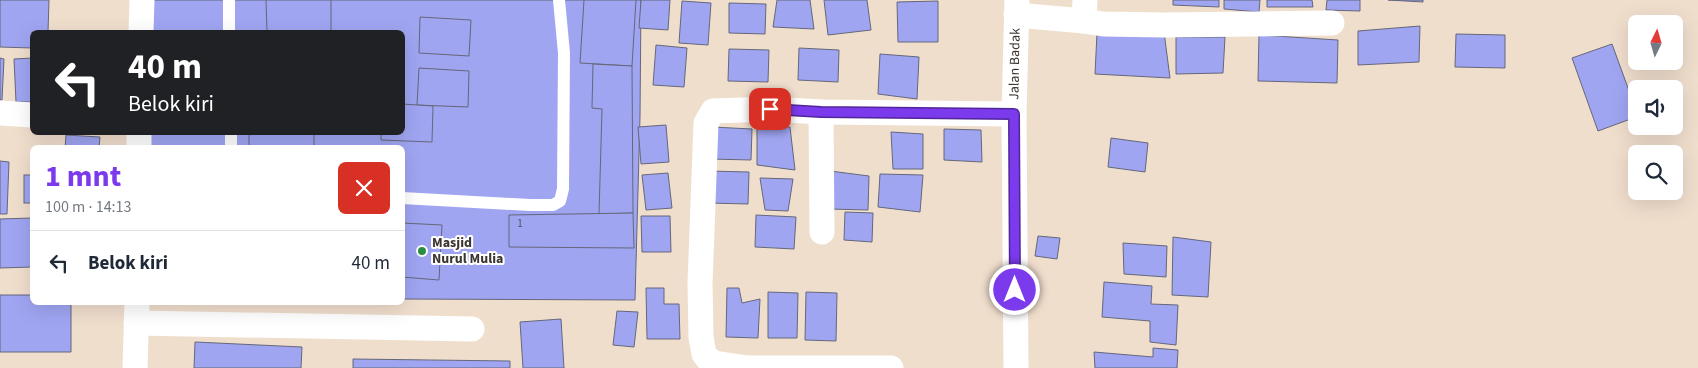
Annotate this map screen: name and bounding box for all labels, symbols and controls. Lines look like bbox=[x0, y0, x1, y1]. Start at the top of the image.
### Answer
north arrow bbox=[1628, 15, 1682, 70]
map controls bbox=[1628, 15, 1683, 200]
street label: Jalan Badak bbox=[1004, 28, 1026, 100]
text: 40 m bbox=[128, 42, 202, 92]
icon: left bbox=[45, 50, 110, 115]
button: sound bbox=[1628, 80, 1683, 135]
text: Belok kiri bbox=[128, 88, 214, 120]
pin bbox=[749, 88, 791, 130]
icon: arrive bbox=[756, 95, 784, 123]
button: search bbox=[1628, 145, 1683, 200]
text: 1 mnt bbox=[45, 155, 121, 198]
button: close bbox=[338, 162, 390, 214]
text: 100 m · 14:13 bbox=[45, 196, 132, 218]
house number: 1 bbox=[517, 216, 523, 231]
place label: Masjid Nurul Mulia bbox=[432, 233, 503, 269]
marker: Masjid Nurul Mulia bbox=[416, 245, 428, 257]
icon: left bbox=[45, 249, 73, 277]
text: Belok kiri bbox=[88, 250, 168, 277]
text: 40 m bbox=[352, 250, 390, 277]
position arrow bbox=[988, 263, 1040, 315]

